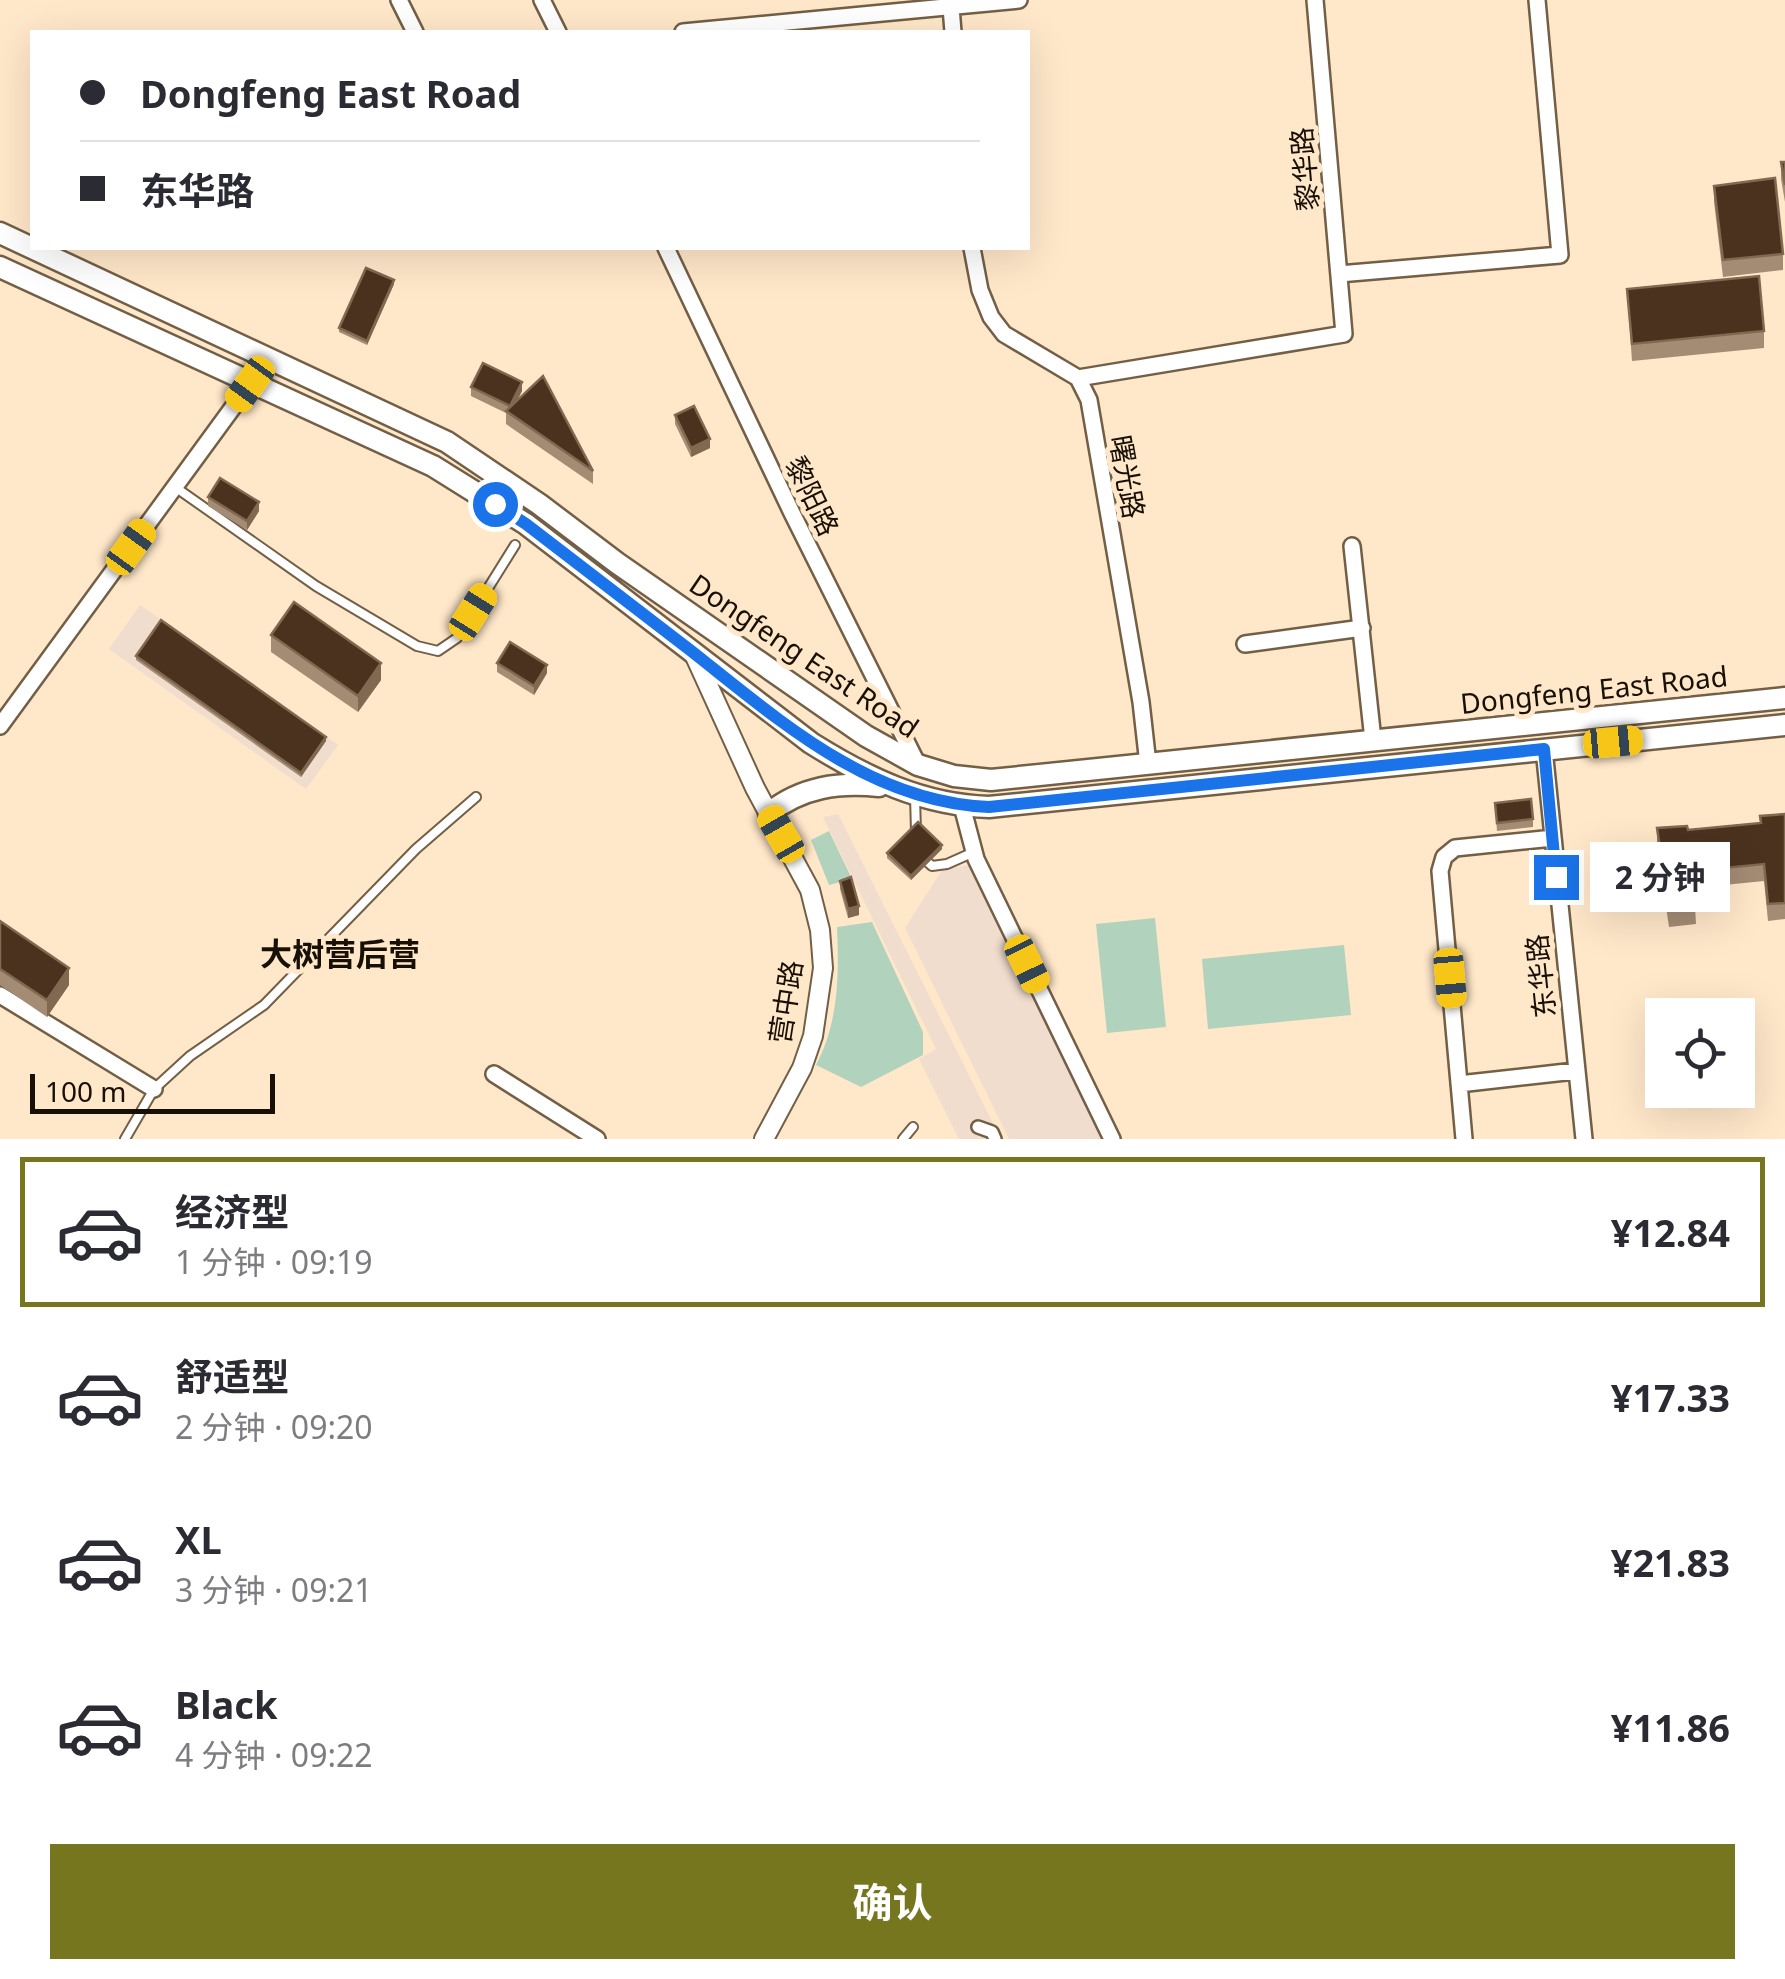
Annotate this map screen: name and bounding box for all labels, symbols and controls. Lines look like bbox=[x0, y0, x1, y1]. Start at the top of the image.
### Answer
text: Dongfeng East Road bbox=[140, 67, 521, 119]
street label: 黎华路 bbox=[1281, 126, 1327, 213]
text: 东华路 bbox=[140, 164, 254, 216]
car bbox=[220, 351, 280, 417]
street label: 曙光路 bbox=[1102, 432, 1154, 521]
street label: 黎阳路 bbox=[777, 449, 848, 542]
route start bbox=[473, 482, 518, 527]
car bbox=[101, 514, 161, 580]
street label: Dongfeng East Road bbox=[683, 564, 926, 746]
car bbox=[444, 579, 502, 645]
street label: Dongfeng East Road bbox=[1458, 656, 1729, 722]
car bbox=[1582, 724, 1644, 760]
car bbox=[753, 801, 809, 867]
callout: 2 分钟 bbox=[1591, 842, 1731, 912]
route end bbox=[1534, 855, 1579, 900]
text: 2 分钟 bbox=[1615, 855, 1705, 898]
car bbox=[1000, 930, 1054, 998]
district label: 大树营后营 bbox=[260, 932, 420, 975]
street label: 东华路 bbox=[1517, 932, 1563, 1020]
car bbox=[1432, 947, 1468, 1009]
street label: 营中路 bbox=[760, 957, 810, 1046]
map controls bbox=[1645, 998, 1755, 1108]
button: locate bbox=[1645, 998, 1755, 1108]
scale bar bbox=[30, 1069, 275, 1114]
text: 100 m bbox=[45, 1072, 127, 1110]
text: 经济型 bbox=[175, 1185, 289, 1237]
icon: car bbox=[55, 1187, 145, 1277]
text: ¥12.84 bbox=[1611, 1206, 1730, 1258]
text: 1 分钟 · 09:19 bbox=[175, 1240, 373, 1283]
text: 舒适型 bbox=[175, 1350, 289, 1402]
icon: car bbox=[55, 1352, 145, 1442]
text: ¥17.33 bbox=[1611, 1371, 1730, 1423]
text: 2 分钟 · 09:20 bbox=[175, 1405, 373, 1448]
text: XL bbox=[175, 1513, 222, 1565]
icon: car bbox=[55, 1517, 145, 1607]
text: ¥21.83 bbox=[1611, 1536, 1730, 1588]
text: 3 分钟 · 09:21 bbox=[175, 1568, 373, 1611]
text: Black bbox=[175, 1678, 278, 1730]
icon: car bbox=[55, 1682, 145, 1772]
text: ¥11.86 bbox=[1611, 1701, 1730, 1753]
text: 4 分钟 · 09:22 bbox=[175, 1733, 373, 1776]
button: 确认 bbox=[50, 1844, 1735, 1959]

